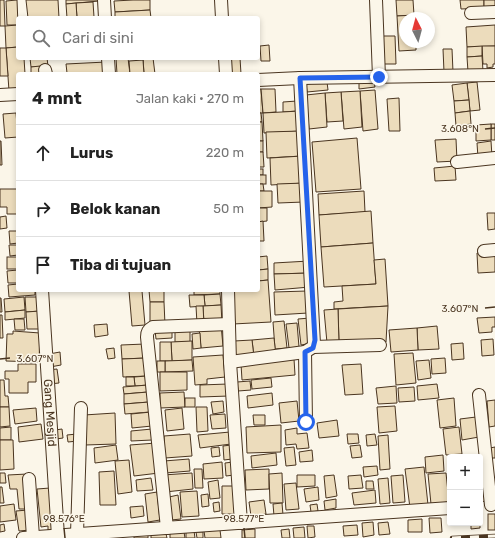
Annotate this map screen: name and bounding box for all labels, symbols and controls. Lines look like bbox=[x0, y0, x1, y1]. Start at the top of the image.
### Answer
north arrow bbox=[399, 12, 435, 48]
search box bbox=[16, 16, 260, 60]
icon: search bbox=[30, 27, 52, 49]
text: Cari di sini bbox=[62, 29, 134, 47]
route end bbox=[370, 68, 388, 86]
text: 4 mnt bbox=[32, 88, 82, 108]
text: Jalan kaki · 270 m bbox=[136, 91, 244, 106]
text: 3.608°N bbox=[441, 123, 479, 135]
icon: ahead bbox=[32, 142, 54, 164]
text: Lurus bbox=[70, 144, 113, 162]
text: 220 m bbox=[206, 145, 244, 160]
icon: right bbox=[32, 198, 54, 220]
text: Belok kanan bbox=[70, 200, 160, 218]
text: 50 m bbox=[213, 201, 244, 216]
icon: arrive bbox=[32, 254, 54, 276]
text: Tiba di tujuan bbox=[70, 256, 171, 274]
text: 3.607°N bbox=[442, 303, 478, 315]
text: 3.607°N bbox=[17, 353, 53, 365]
street label: Gang Mesjid bbox=[41, 378, 59, 447]
route start bbox=[297, 413, 315, 431]
map controls bbox=[447, 454, 483, 526]
button: + bbox=[447, 454, 483, 490]
button: − bbox=[447, 490, 483, 526]
text: 98.576°E bbox=[43, 513, 85, 525]
text: 98.577°E bbox=[224, 513, 264, 525]

